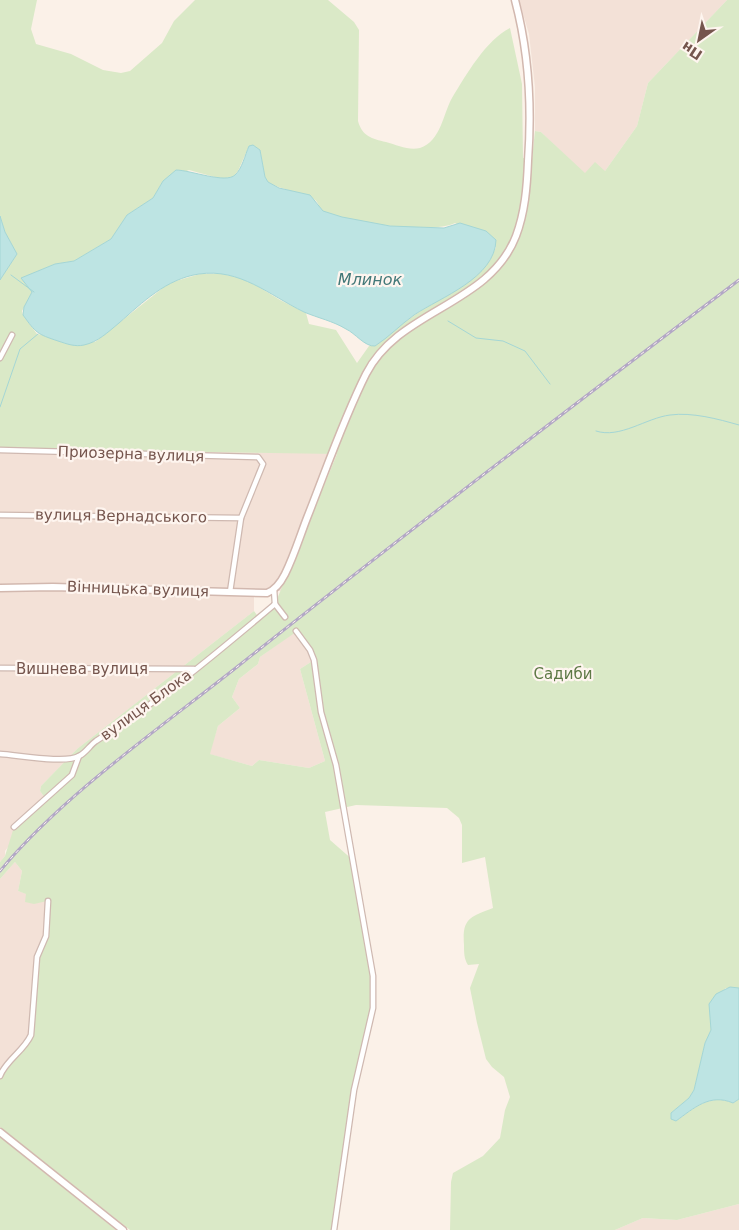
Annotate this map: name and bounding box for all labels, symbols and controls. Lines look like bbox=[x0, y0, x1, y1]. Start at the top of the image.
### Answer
north arrow bbox=[674, 15, 724, 65]
text: Пн bbox=[679, 38, 705, 63]
water label: Млинок bbox=[338, 270, 403, 289]
street label: Приозерна вулиця bbox=[57, 442, 205, 466]
street label: вулиця Вернадського bbox=[35, 506, 207, 526]
street label: Вінницька вулиця bbox=[67, 578, 209, 600]
street label: Вишнева вулиця bbox=[16, 660, 148, 678]
park label: Садиби bbox=[534, 665, 592, 683]
street label: вулиця Блока bbox=[97, 666, 195, 744]

